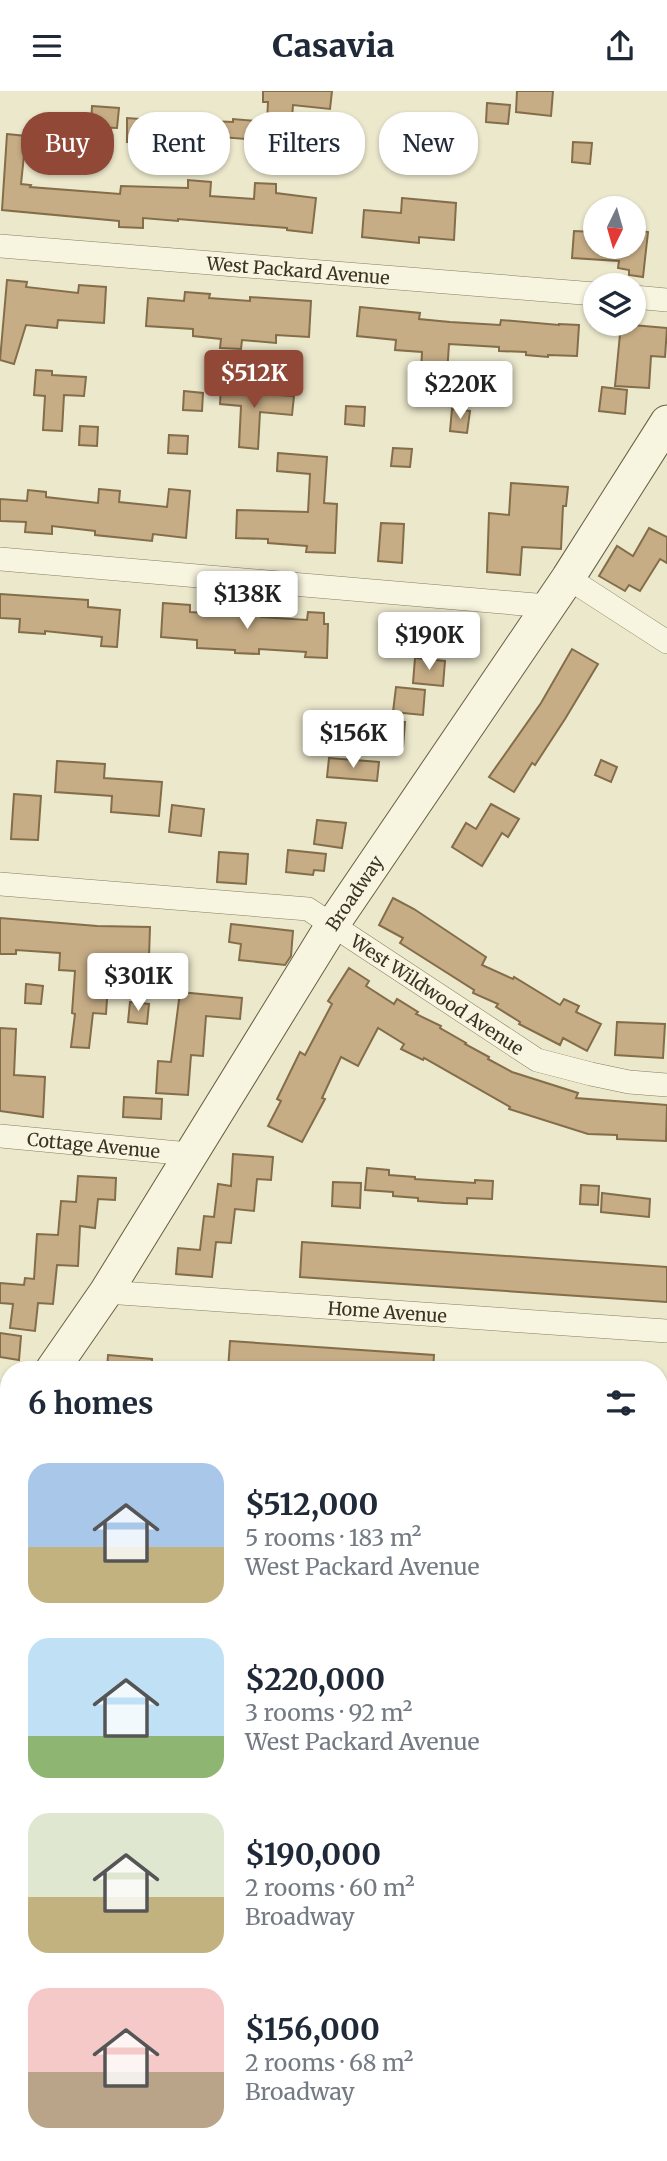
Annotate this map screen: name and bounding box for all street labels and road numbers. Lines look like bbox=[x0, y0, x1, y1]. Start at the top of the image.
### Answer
street label: West Packard Avenue bbox=[205, 251, 391, 289]
street label: Broadway bbox=[321, 850, 388, 935]
street label: West Wildwood Avenue bbox=[346, 928, 528, 1060]
street label: Cottage Avenue bbox=[26, 1127, 161, 1163]
street label: Home Avenue bbox=[327, 1296, 448, 1327]

